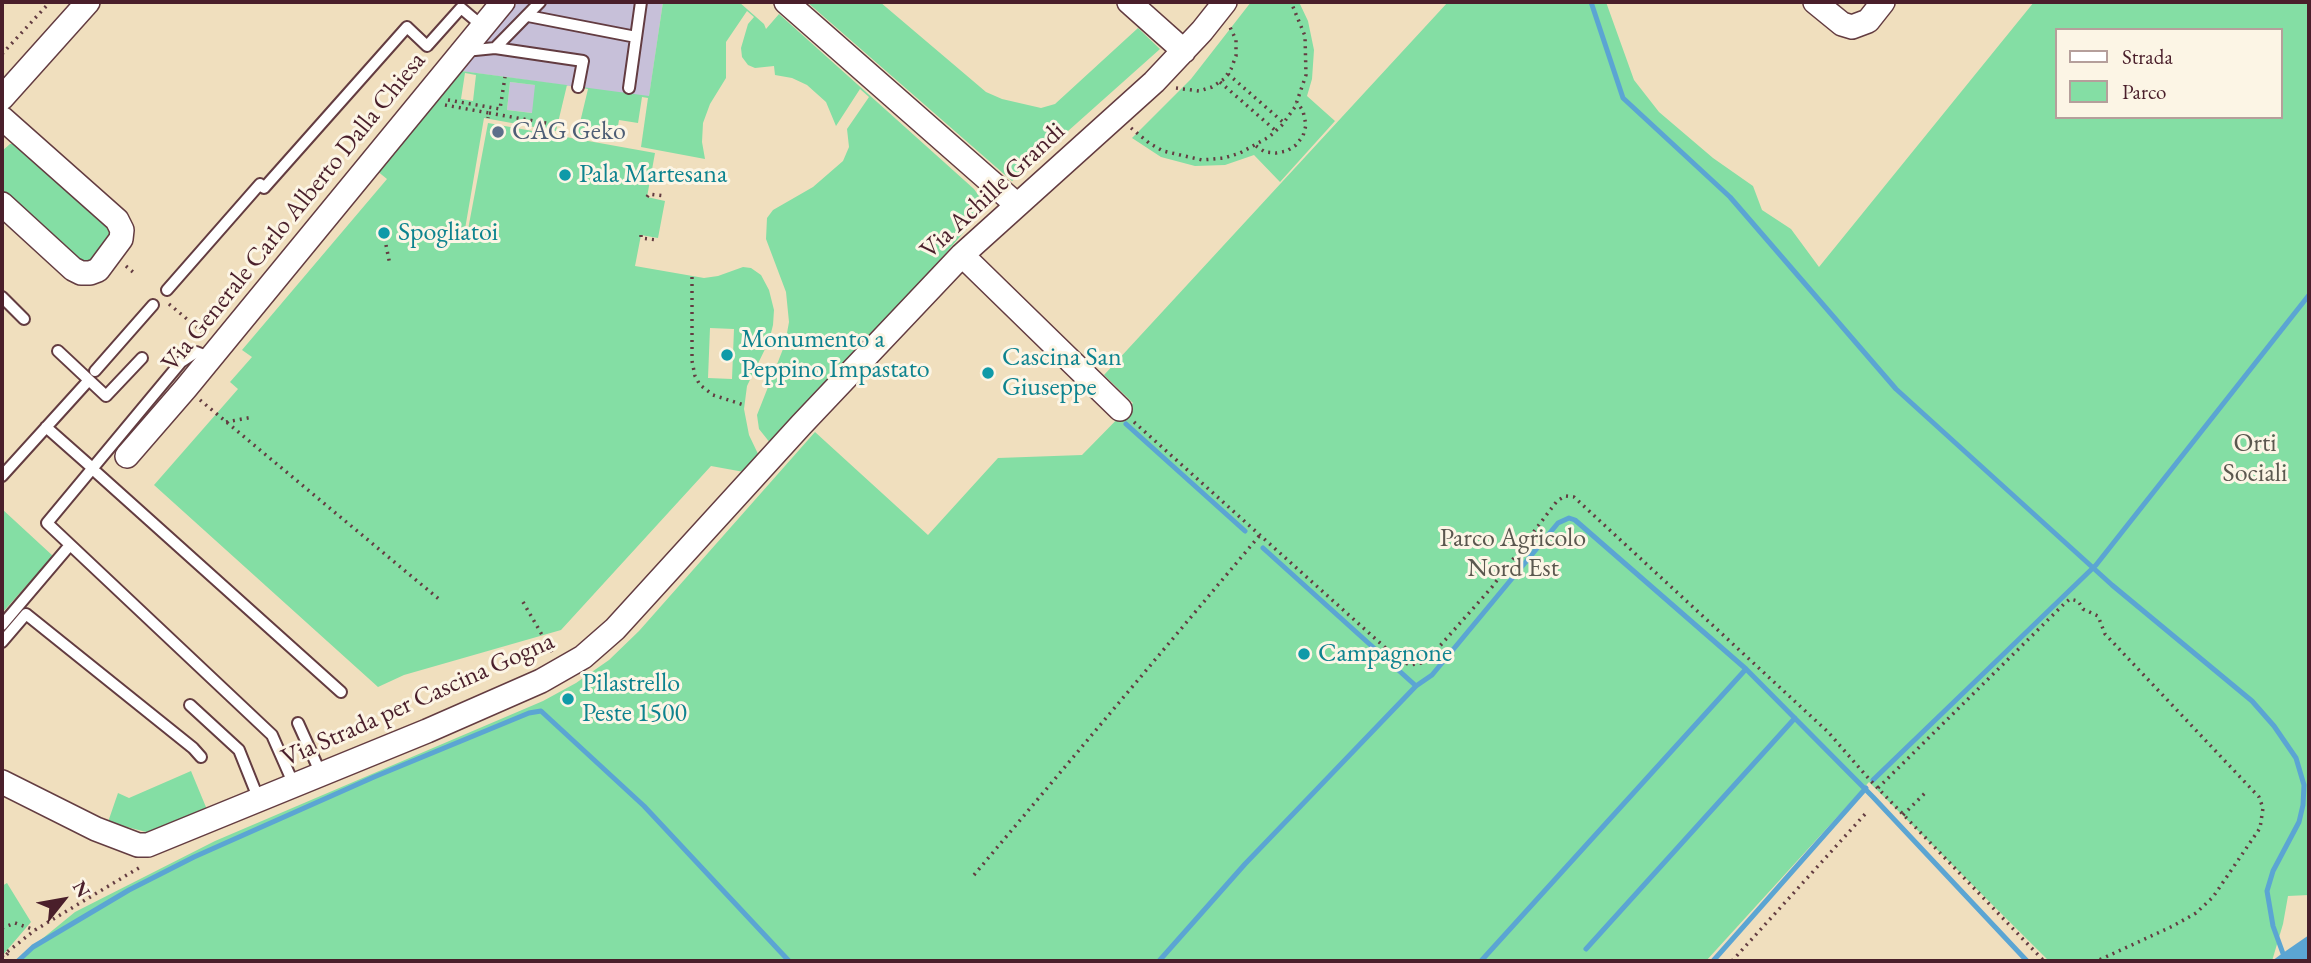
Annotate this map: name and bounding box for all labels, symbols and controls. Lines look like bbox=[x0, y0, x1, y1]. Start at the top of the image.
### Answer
legend bbox=[2056, 28, 2283, 119]
text: Strada bbox=[2122, 43, 2173, 70]
street label: Via Generale Carlo Alberto Dalla Chiesa bbox=[155, 46, 433, 378]
text: Parco bbox=[2122, 78, 2166, 105]
place label: CAG Geko bbox=[512, 116, 626, 148]
street label: Via Achille Grandi bbox=[914, 116, 1072, 266]
marker: CAG Geko bbox=[490, 124, 506, 140]
place label: Pala Martesana bbox=[579, 159, 727, 191]
marker: Pala Martesana bbox=[557, 167, 573, 183]
place label: Spogliatoi bbox=[398, 217, 498, 249]
marker: Spogliatoi bbox=[376, 225, 392, 241]
place label: Monumento a Peppino Impastato bbox=[741, 324, 930, 386]
place label: Cascina San Giuseppe bbox=[1002, 342, 1122, 404]
marker: Monumento a Peppino Impastato bbox=[719, 347, 735, 363]
marker: Cascina San Giuseppe bbox=[980, 365, 996, 381]
park label: Orti Sociali bbox=[2223, 428, 2287, 490]
park label: Parco Agricolo Nord Est bbox=[1440, 523, 1586, 584]
street label: Via Strada per Cascina Gogna bbox=[277, 626, 559, 774]
place label: Campagnone bbox=[1318, 638, 1452, 670]
marker: Campagnone bbox=[1296, 646, 1312, 662]
place label: Pilastrello Peste 1500 bbox=[582, 668, 687, 730]
marker: Pilastrello Peste 1500 bbox=[560, 691, 576, 707]
north arrow bbox=[28, 865, 98, 935]
text: N bbox=[67, 876, 96, 902]

